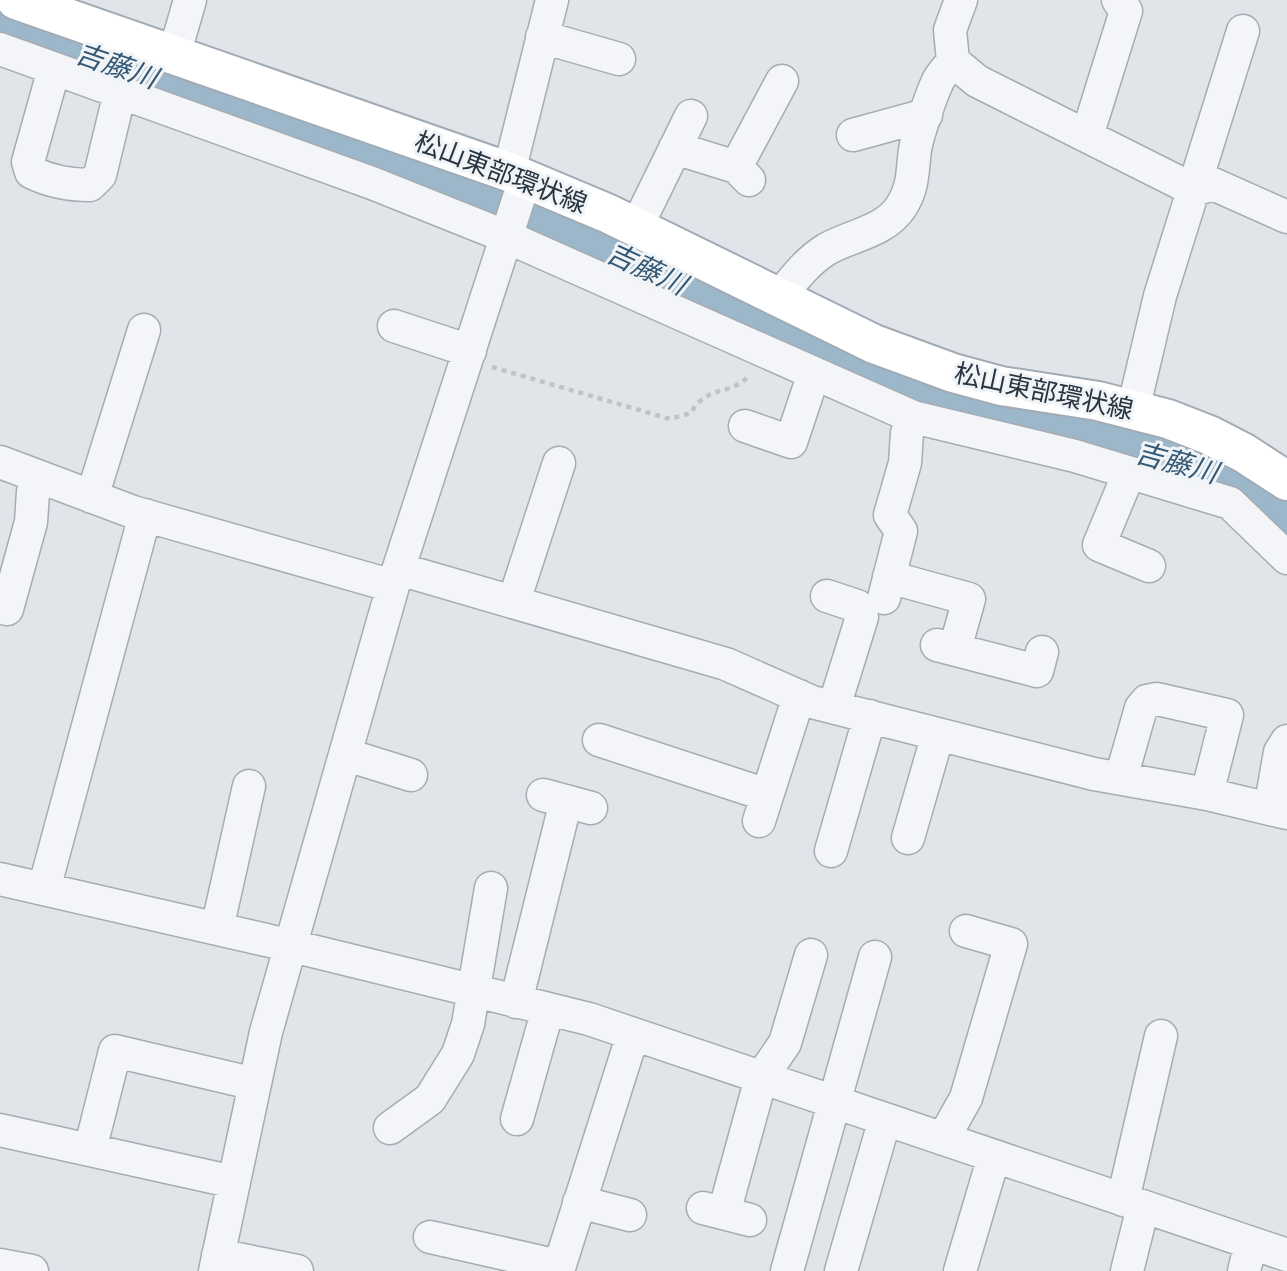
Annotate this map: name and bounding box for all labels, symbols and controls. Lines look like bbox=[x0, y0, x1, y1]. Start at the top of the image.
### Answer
water label: 吉藤川 bbox=[71, 34, 166, 97]
street label: 松山東部環状線 bbox=[410, 124, 592, 220]
water label: 吉藤川 bbox=[601, 233, 696, 304]
street label: 松山東部環状線 bbox=[952, 356, 1136, 426]
water label: 吉藤川 bbox=[1132, 433, 1225, 492]

